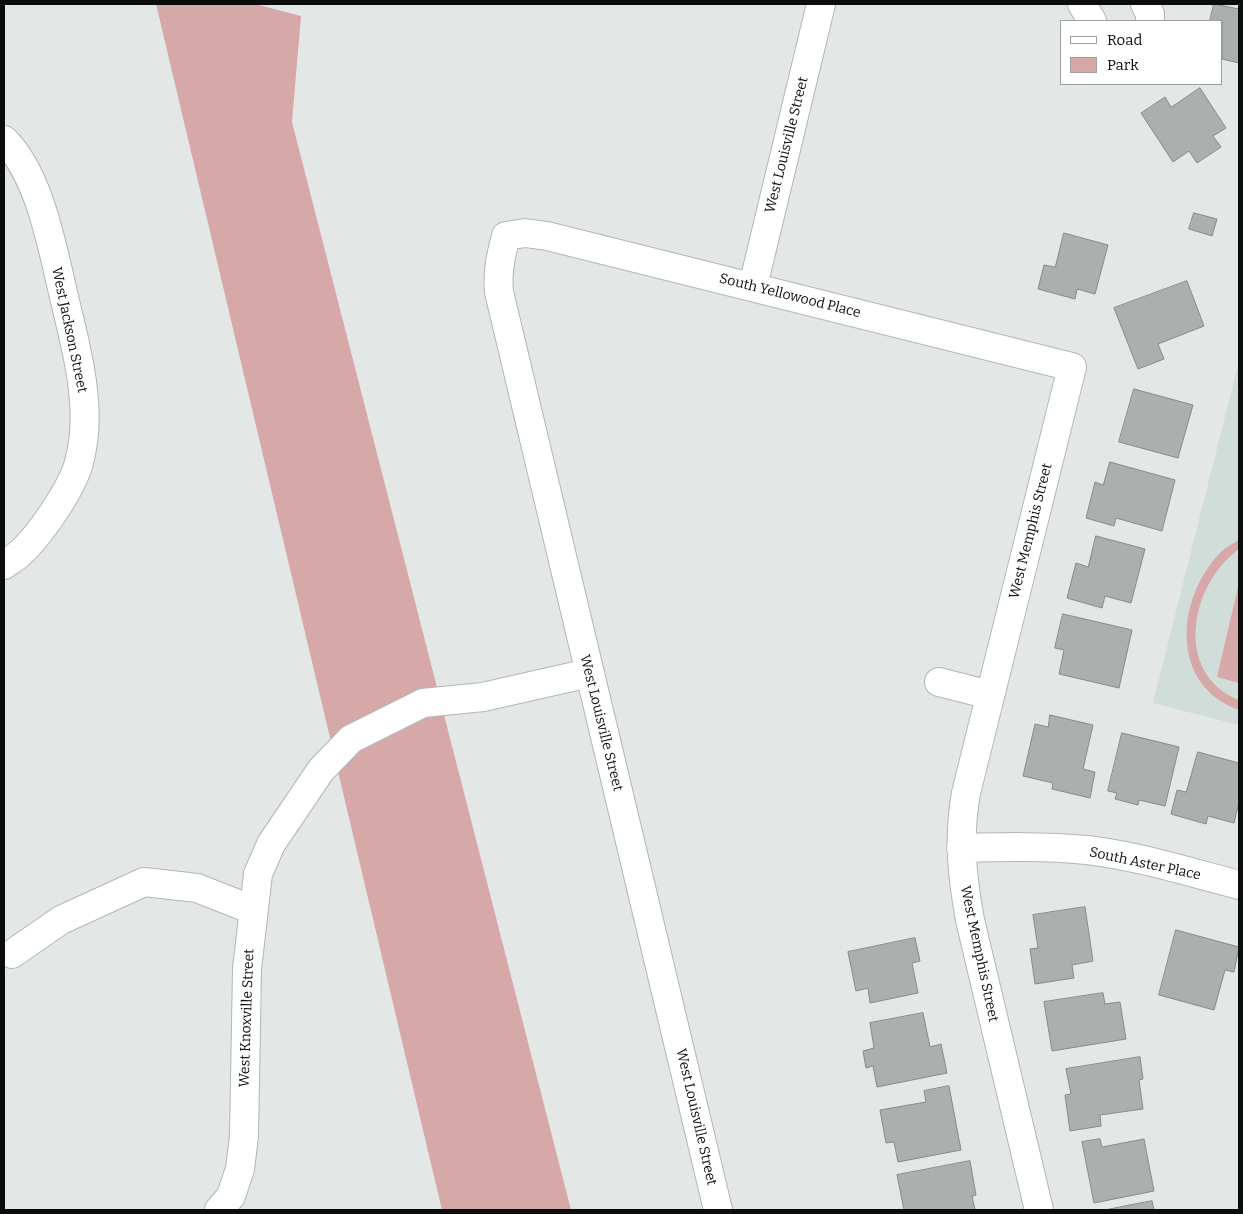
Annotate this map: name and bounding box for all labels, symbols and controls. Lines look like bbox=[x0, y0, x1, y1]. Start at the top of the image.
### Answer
legend bbox=[1060, 20, 1223, 85]
text: Road bbox=[1107, 31, 1142, 49]
text: Park bbox=[1107, 56, 1139, 74]
street label: West Louisville Street bbox=[762, 75, 812, 215]
street label: West Jackson Street bbox=[47, 266, 91, 394]
street label: South Yellowood Place bbox=[718, 270, 862, 322]
street label: West Memphis Street bbox=[1006, 462, 1056, 600]
street label: West Louisville Street bbox=[576, 653, 626, 793]
street label: South Aster Place bbox=[1088, 844, 1202, 884]
street label: West Memphis Street bbox=[956, 884, 1002, 1024]
street label: West Knoxville Street bbox=[236, 948, 258, 1088]
street label: West Louisville Street bbox=[672, 1047, 720, 1187]

